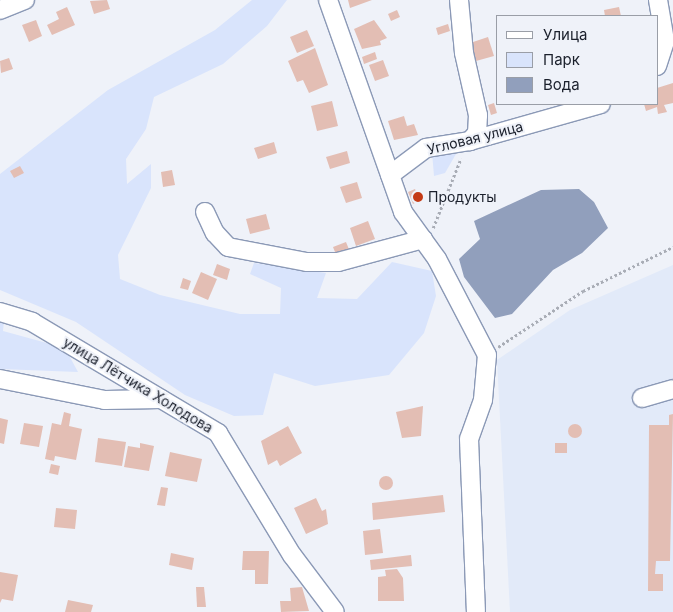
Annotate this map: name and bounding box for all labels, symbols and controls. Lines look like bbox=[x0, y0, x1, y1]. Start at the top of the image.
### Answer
legend bbox=[496, 15, 658, 105]
text: Улица bbox=[543, 25, 587, 44]
text: Парк bbox=[543, 50, 580, 69]
text: Вода bbox=[543, 75, 580, 94]
street label: Угловая улица bbox=[425, 118, 525, 158]
place label: Продукты bbox=[428, 189, 497, 205]
marker: Продукты bbox=[412, 191, 424, 203]
street label: улица Лётчика Холодова bbox=[60, 334, 216, 436]

